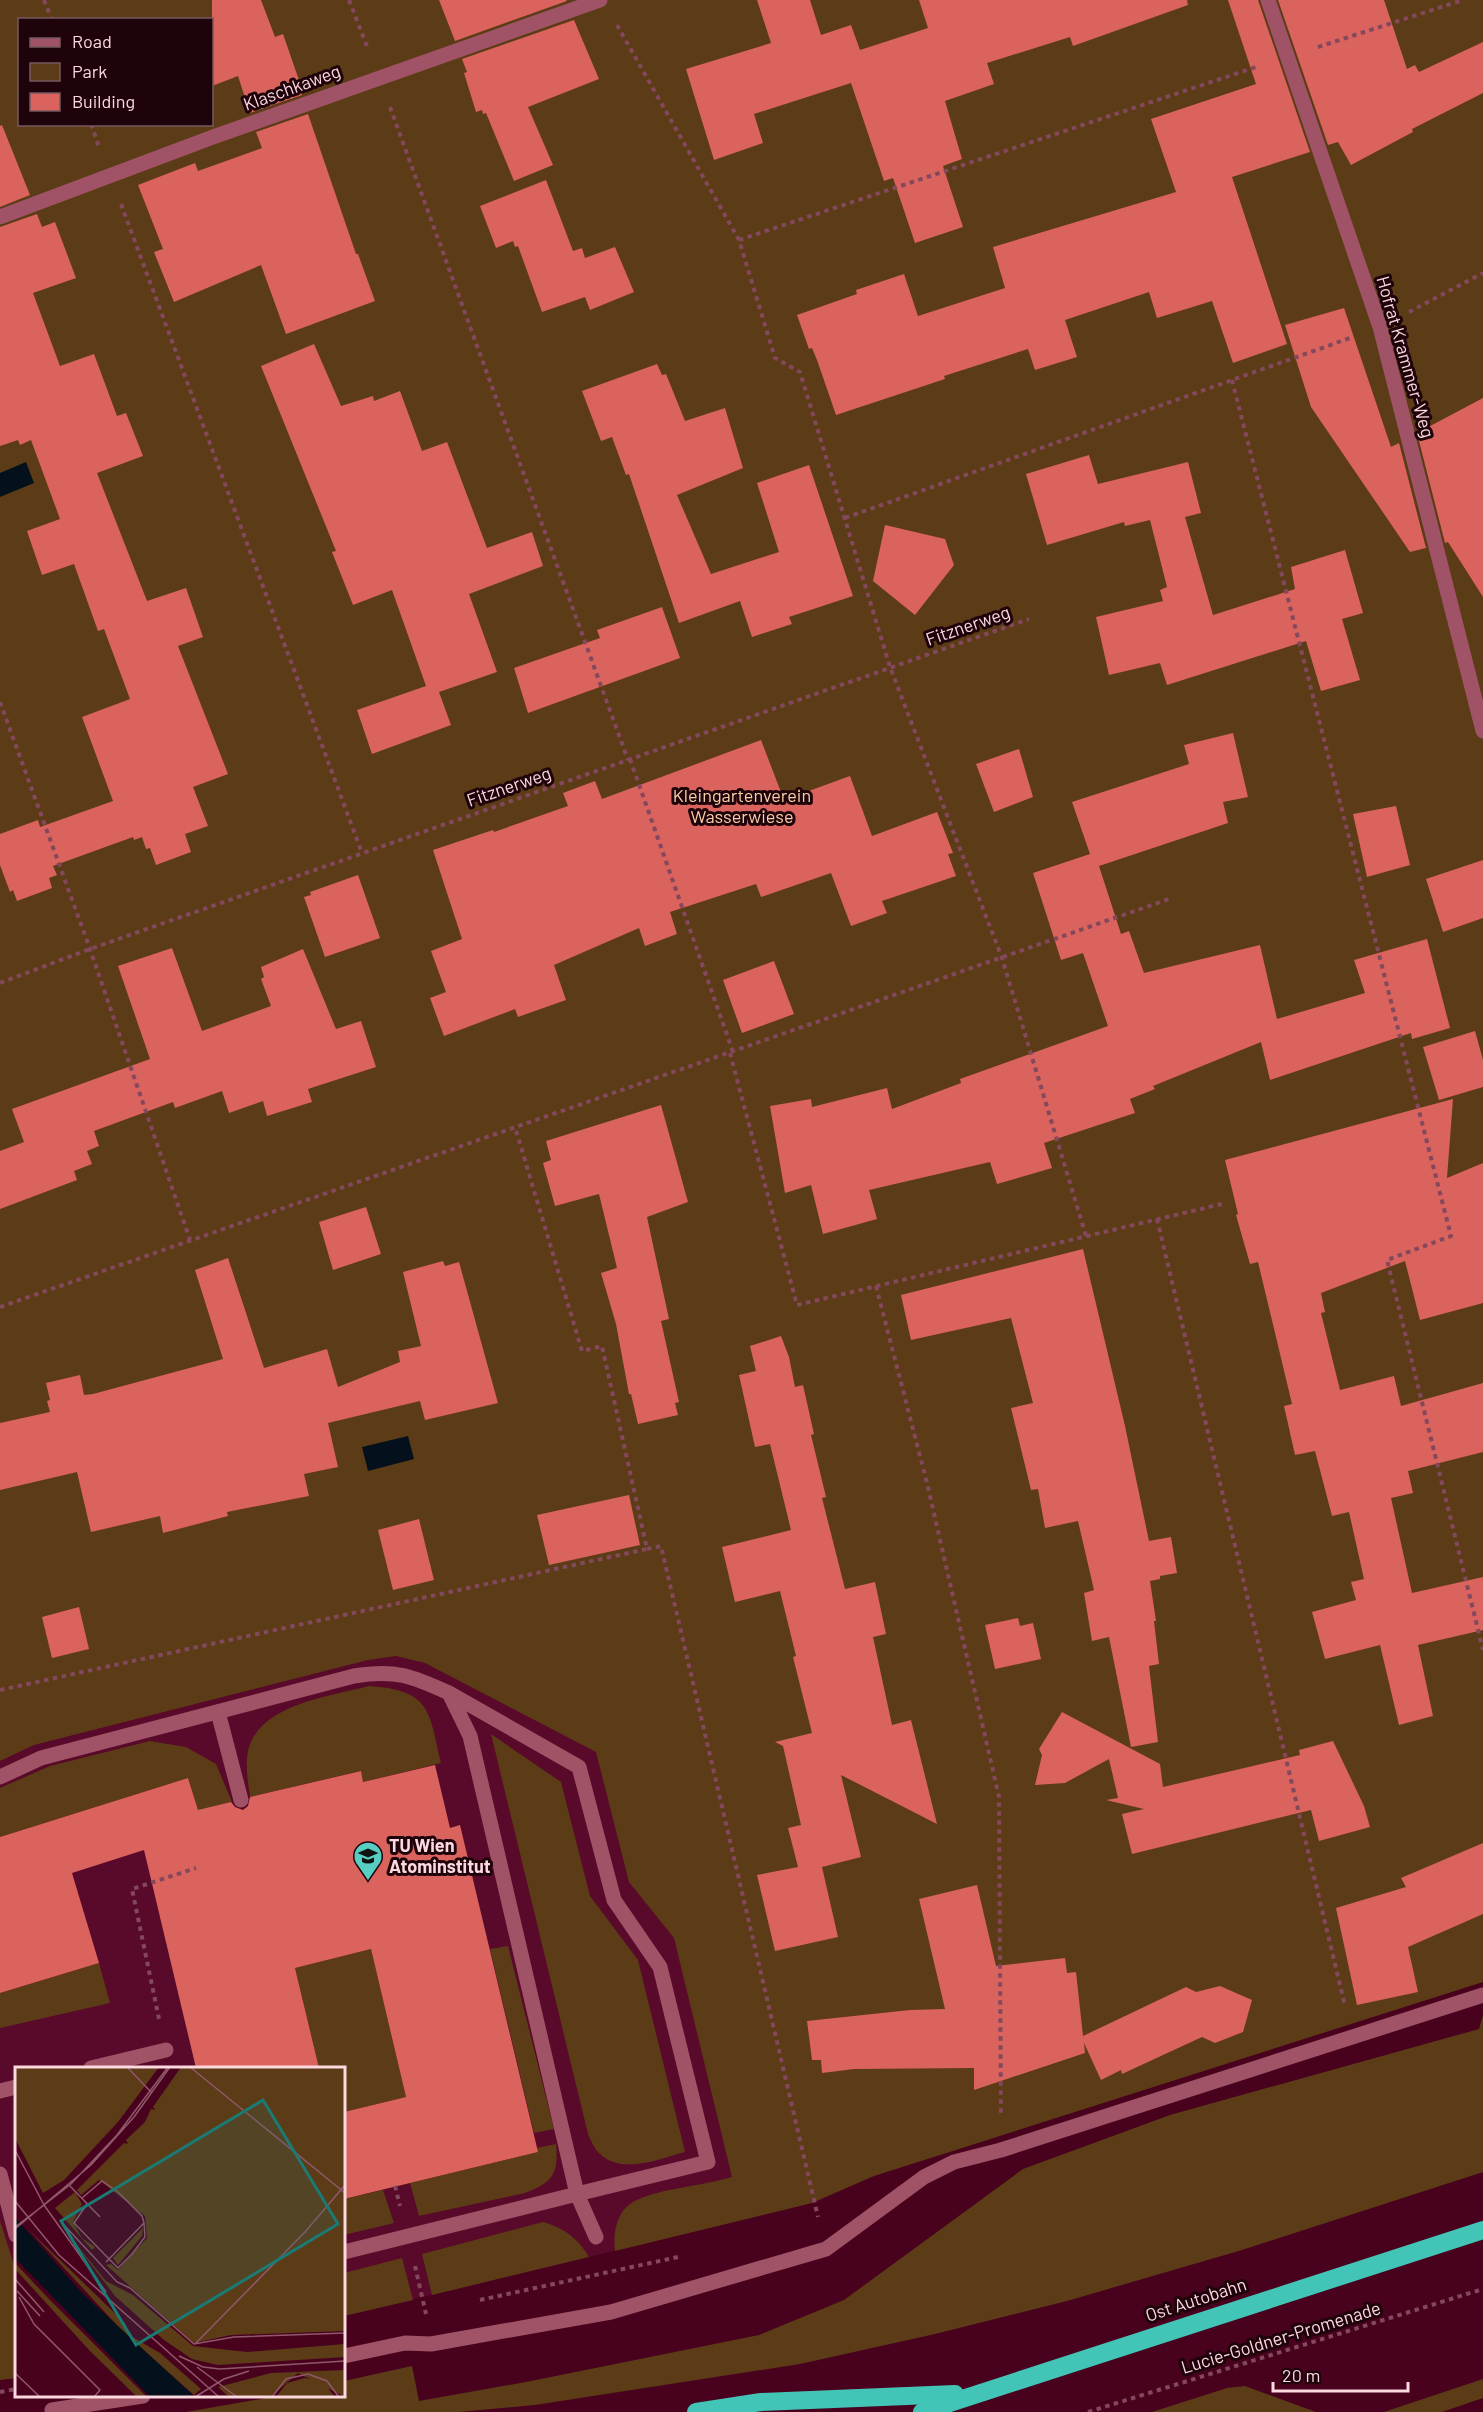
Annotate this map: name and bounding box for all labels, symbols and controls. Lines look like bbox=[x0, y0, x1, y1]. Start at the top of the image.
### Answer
legend bbox=[18, 18, 213, 126]
text: Road bbox=[72, 30, 112, 52]
street label: Klaschkaweg bbox=[240, 59, 343, 115]
text: Park bbox=[72, 60, 107, 82]
text: Building bbox=[72, 90, 135, 112]
street label: Hofrat Krammer-Weg bbox=[1372, 273, 1440, 440]
street label: Fitznerweg bbox=[923, 600, 1013, 650]
street label: Fitznerweg bbox=[464, 761, 554, 811]
park label: Kleingartenverein Wasserwiese bbox=[673, 784, 811, 827]
place label: TU Wien Atominstitut bbox=[389, 1834, 491, 1877]
school or university icon: TU Wien Atominstitut bbox=[352, 1840, 384, 1882]
inset map bbox=[15, 2067, 345, 2397]
street label: Ost Autobahn bbox=[1142, 2272, 1249, 2326]
street label: Lucie-Goldner-Promenade bbox=[1178, 2296, 1383, 2378]
scale bar bbox=[1273, 2355, 1408, 2393]
text: 20 m bbox=[1282, 2364, 1320, 2386]

